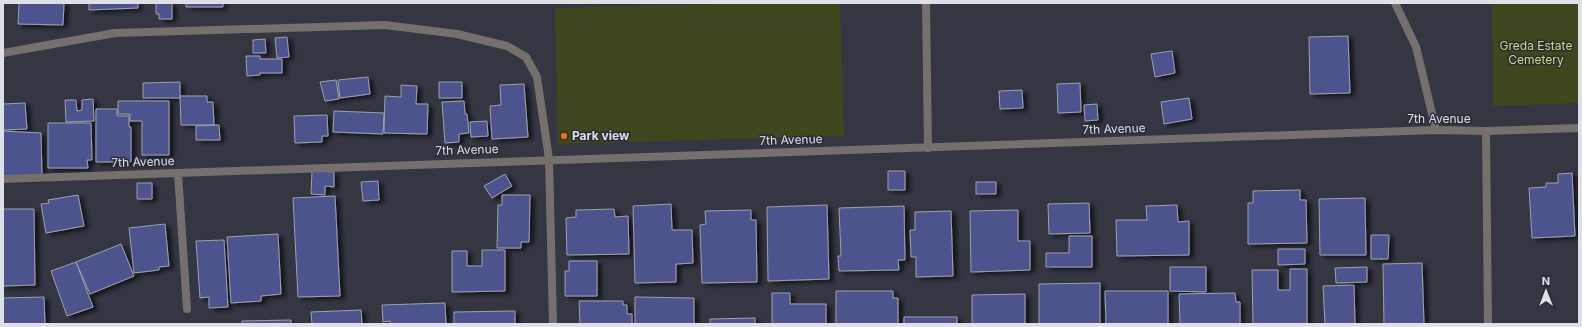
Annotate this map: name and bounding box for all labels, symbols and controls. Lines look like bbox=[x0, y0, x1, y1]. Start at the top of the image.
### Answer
park label: Greda Estate Cemetery bbox=[1500, 38, 1572, 67]
street label: 7th Avenue bbox=[1407, 111, 1471, 126]
street label: 7th Avenue bbox=[1082, 120, 1146, 137]
place label: Park view bbox=[572, 128, 630, 143]
marker: Park view bbox=[559, 131, 569, 141]
street label: 7th Avenue bbox=[759, 131, 823, 148]
street label: 7th Avenue bbox=[435, 141, 499, 158]
street label: 7th Avenue bbox=[111, 153, 175, 170]
north arrow bbox=[1526, 271, 1566, 311]
text: N bbox=[1542, 274, 1550, 288]

